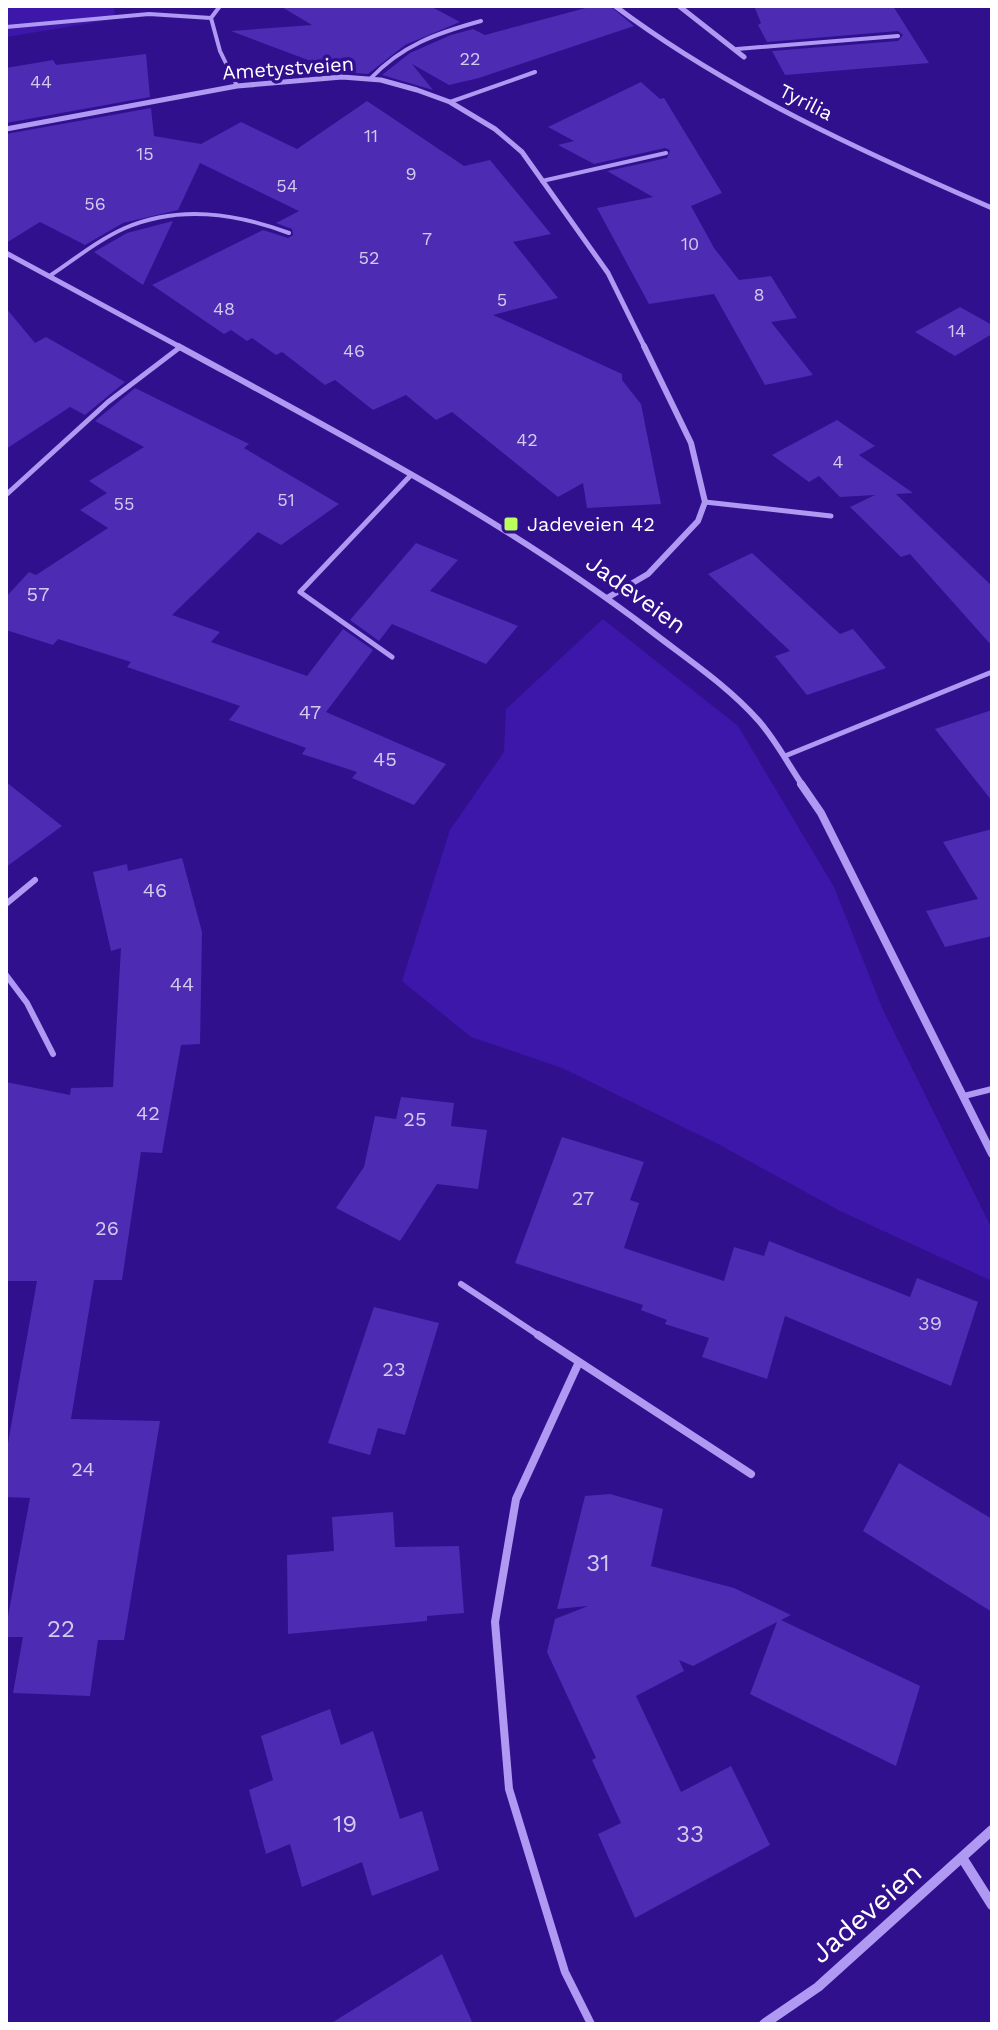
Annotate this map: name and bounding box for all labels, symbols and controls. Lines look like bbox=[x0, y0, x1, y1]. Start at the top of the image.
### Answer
house number: 22 bbox=[460, 48, 481, 69]
street label: Ametystveien bbox=[221, 51, 355, 85]
house number: 44 bbox=[30, 71, 52, 92]
street label: Tyrilia bbox=[775, 78, 837, 126]
house number: 11 bbox=[364, 125, 378, 146]
house number: 15 bbox=[136, 143, 154, 164]
house number: 9 bbox=[405, 163, 417, 184]
house number: 54 bbox=[276, 175, 298, 196]
house number: 56 bbox=[84, 193, 106, 214]
house number: 7 bbox=[422, 228, 432, 249]
house number: 10 bbox=[681, 233, 699, 254]
house number: 52 bbox=[359, 247, 379, 268]
house number: 8 bbox=[753, 284, 765, 305]
house number: 5 bbox=[497, 289, 507, 310]
house number: 48 bbox=[213, 298, 235, 319]
house number: 14 bbox=[948, 320, 966, 341]
house number: 46 bbox=[343, 340, 365, 361]
house number: 42 bbox=[516, 429, 538, 450]
house number: 4 bbox=[833, 451, 844, 472]
house number: 51 bbox=[277, 489, 295, 510]
house number: 55 bbox=[114, 493, 134, 514]
place label: Jadeveien 42 bbox=[527, 512, 655, 536]
marker: Jadeveien 42 bbox=[502, 515, 520, 533]
street label: Jadeveien bbox=[581, 548, 691, 640]
house number: 57 bbox=[27, 582, 49, 606]
house number: 47 bbox=[299, 700, 321, 724]
house number: 45 bbox=[373, 747, 397, 771]
house number: 46 bbox=[143, 878, 167, 902]
house number: 44 bbox=[170, 972, 194, 996]
house number: 42 bbox=[136, 1101, 160, 1125]
house number: 25 bbox=[403, 1107, 427, 1131]
house number: 27 bbox=[572, 1186, 594, 1210]
house number: 26 bbox=[95, 1216, 119, 1240]
house number: 39 bbox=[918, 1311, 942, 1335]
house number: 23 bbox=[382, 1357, 406, 1381]
house number: 24 bbox=[71, 1457, 95, 1481]
house number: 31 bbox=[586, 1549, 610, 1577]
house number: 22 bbox=[47, 1615, 75, 1643]
house number: 19 bbox=[333, 1810, 357, 1838]
house number: 33 bbox=[676, 1820, 704, 1848]
street label: Jadeveien bbox=[804, 1856, 928, 1970]

